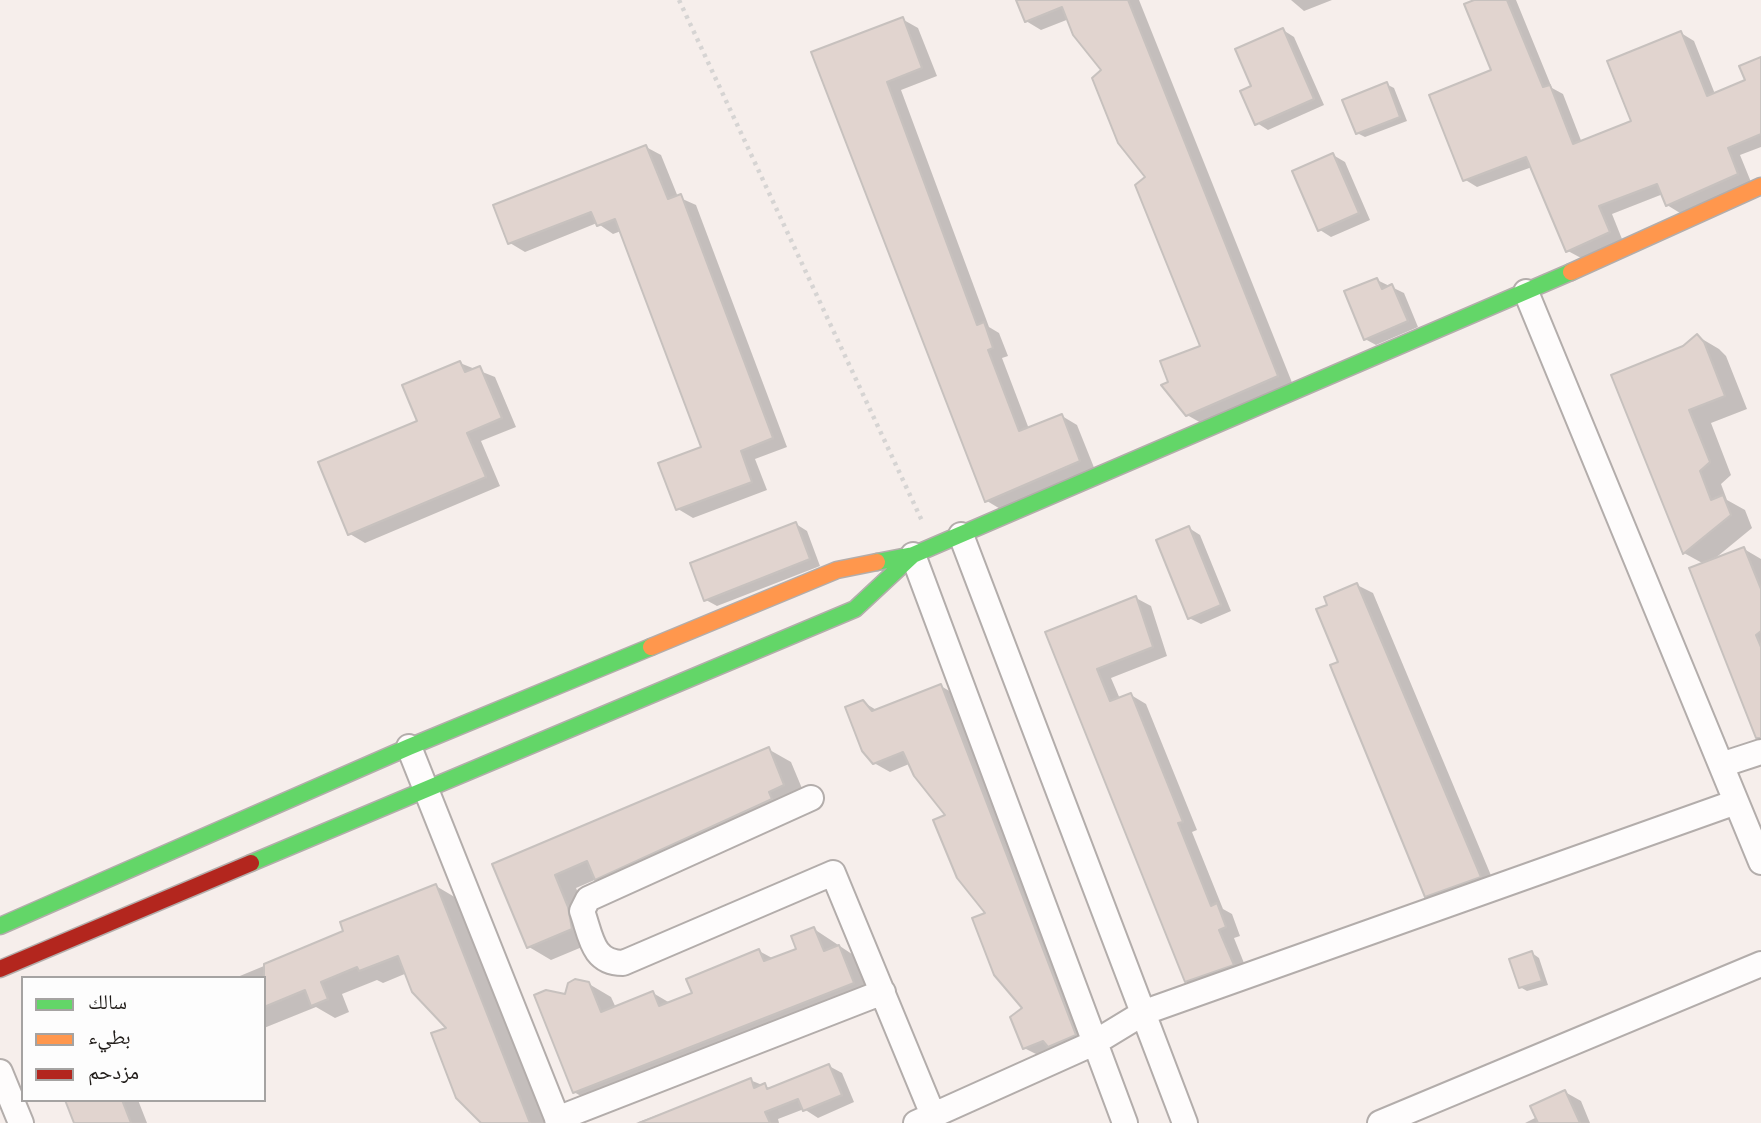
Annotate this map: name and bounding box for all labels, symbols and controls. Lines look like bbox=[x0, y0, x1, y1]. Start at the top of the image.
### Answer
legend bbox=[21, 976, 266, 1102]
text: سالك bbox=[88, 988, 127, 1015]
text: بطيء bbox=[88, 1023, 131, 1050]
text: مزدحم bbox=[88, 1058, 139, 1085]

